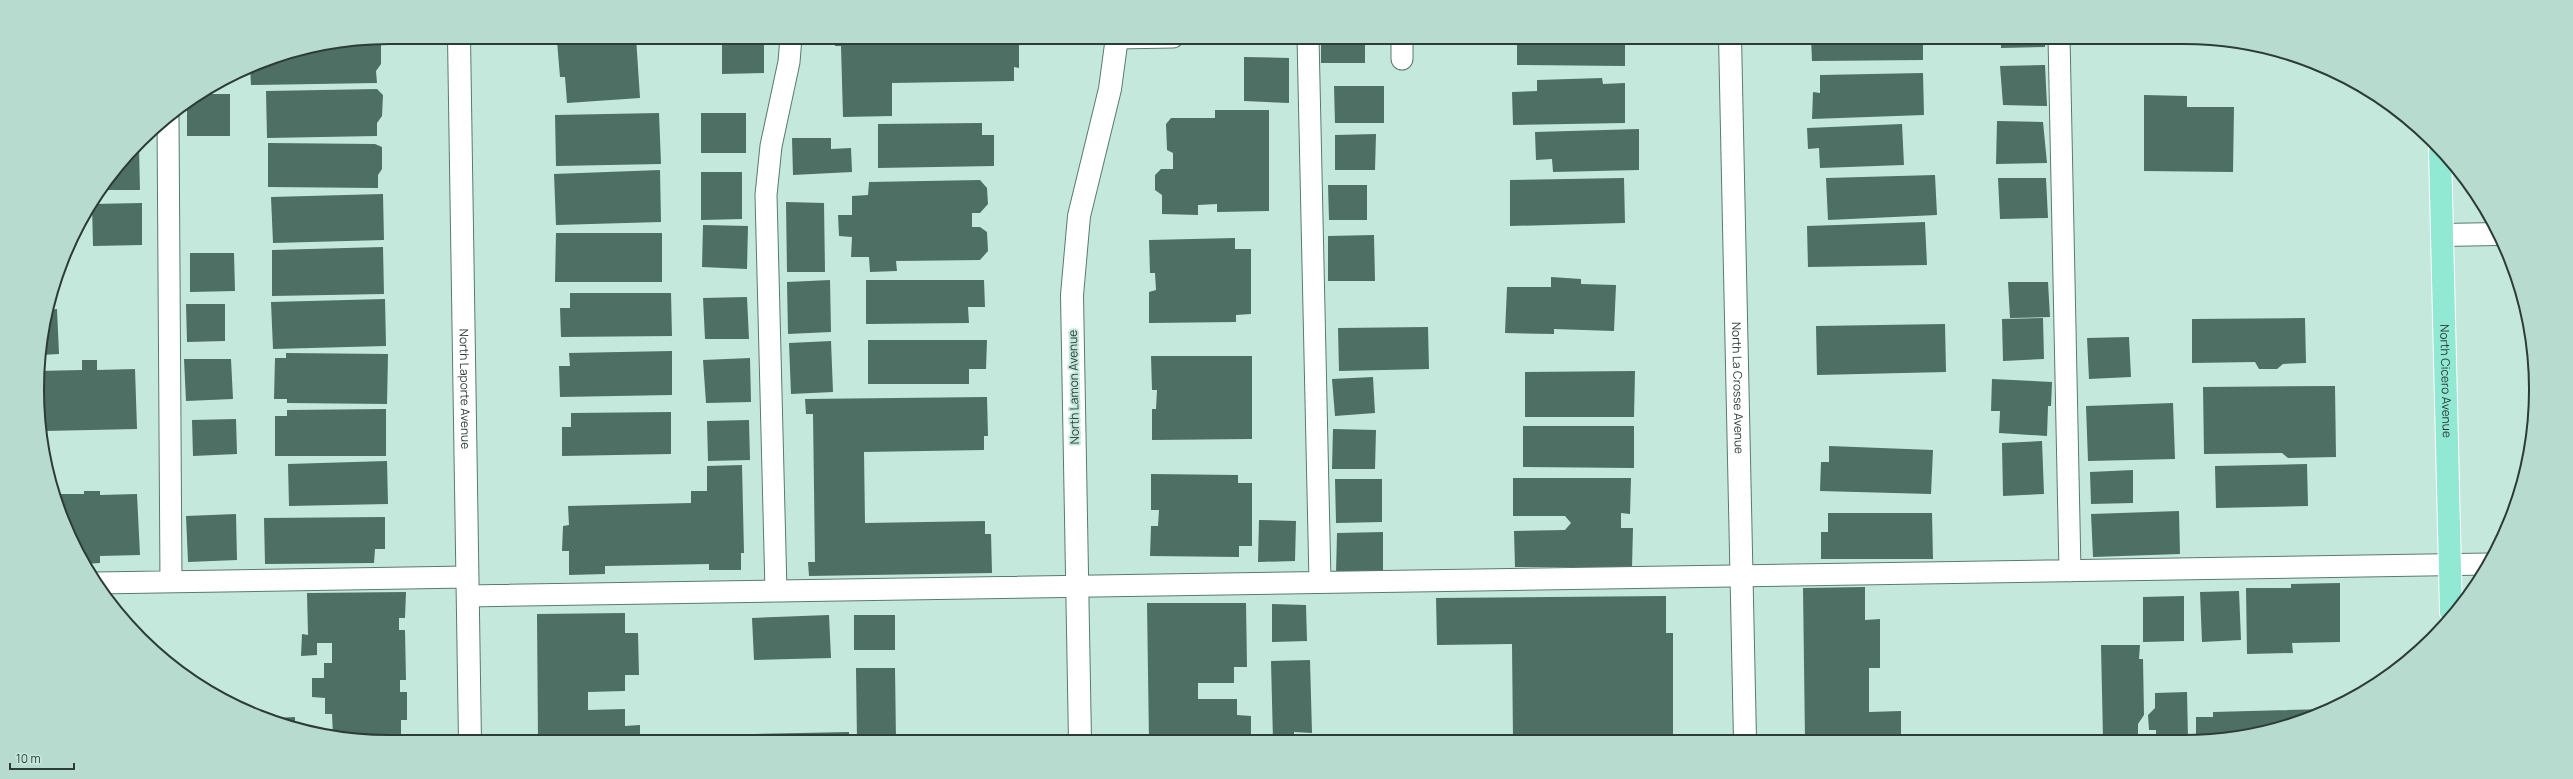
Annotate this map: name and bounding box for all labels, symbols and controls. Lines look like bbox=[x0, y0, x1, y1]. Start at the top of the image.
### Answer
street label: North La Crosse Avenue bbox=[1728, 322, 1748, 454]
street label: North Cicero Avenue bbox=[2436, 324, 2456, 438]
street label: North Laporte Avenue bbox=[456, 329, 474, 449]
street label: North Lamon Avenue bbox=[1064, 330, 1083, 444]
scale bar bbox=[10, 745, 74, 771]
text: 10 m bbox=[16, 750, 41, 767]

